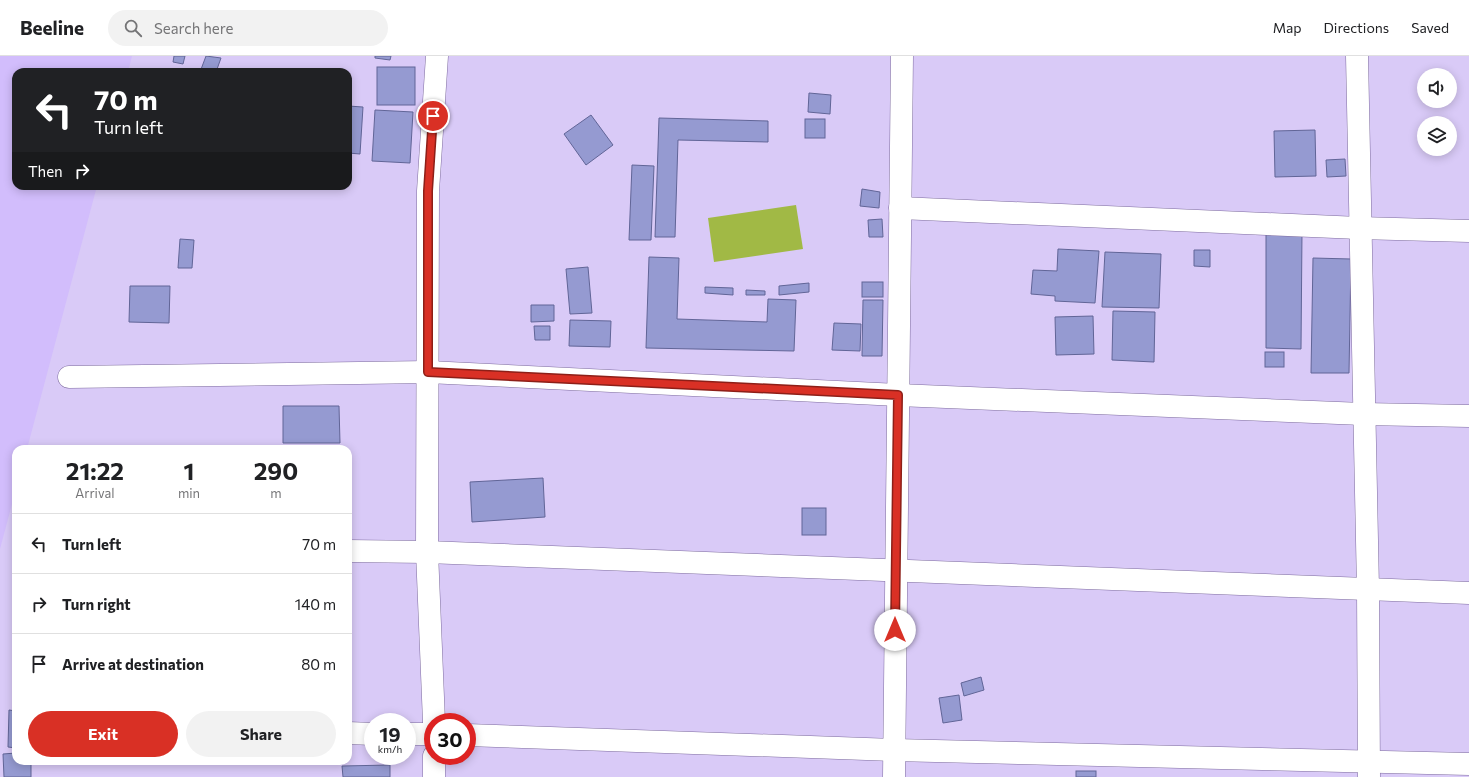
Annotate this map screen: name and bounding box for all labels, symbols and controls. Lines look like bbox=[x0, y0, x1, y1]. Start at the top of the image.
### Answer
search box bbox=[108, 10, 388, 46]
text: Beeline bbox=[20, 16, 84, 39]
icon: search bbox=[122, 17, 144, 39]
text: Search here bbox=[154, 19, 233, 37]
text: Map bbox=[1273, 19, 1302, 36]
text: Directions bbox=[1324, 19, 1389, 36]
text: Saved bbox=[1411, 19, 1449, 36]
map controls bbox=[1417, 68, 1457, 156]
button: sound bbox=[1417, 68, 1457, 108]
text: 70 m bbox=[94, 82, 158, 116]
icon: left bbox=[28, 84, 80, 136]
pin bbox=[416, 99, 450, 133]
icon: arrive bbox=[422, 105, 444, 127]
text: Turn left bbox=[94, 116, 163, 138]
button: layers bbox=[1417, 116, 1457, 156]
icon: right bbox=[71, 160, 93, 182]
text: Then bbox=[28, 162, 63, 180]
text: 21:22 bbox=[66, 456, 124, 485]
text: 1 bbox=[184, 456, 194, 485]
text: 290 bbox=[254, 456, 298, 485]
text: Arrival bbox=[75, 485, 115, 501]
text: min bbox=[178, 485, 200, 501]
text: m bbox=[270, 485, 282, 501]
icon: left bbox=[28, 533, 50, 555]
text: Turn left bbox=[62, 535, 121, 553]
text: 70 m bbox=[302, 535, 336, 553]
icon: right bbox=[28, 593, 50, 615]
text: Turn right bbox=[62, 595, 131, 613]
text: 140 m bbox=[295, 595, 336, 613]
position arrow bbox=[874, 609, 916, 651]
icon: arrive bbox=[28, 653, 50, 675]
text: Arrive at destination bbox=[62, 655, 204, 673]
text: 80 m bbox=[301, 655, 336, 673]
button: Exit bbox=[28, 711, 178, 757]
button: Share bbox=[186, 711, 336, 757]
speed limit sign: 30 bbox=[424, 713, 476, 765]
text: 19 bbox=[379, 722, 401, 746]
text: km/h bbox=[378, 743, 402, 755]

